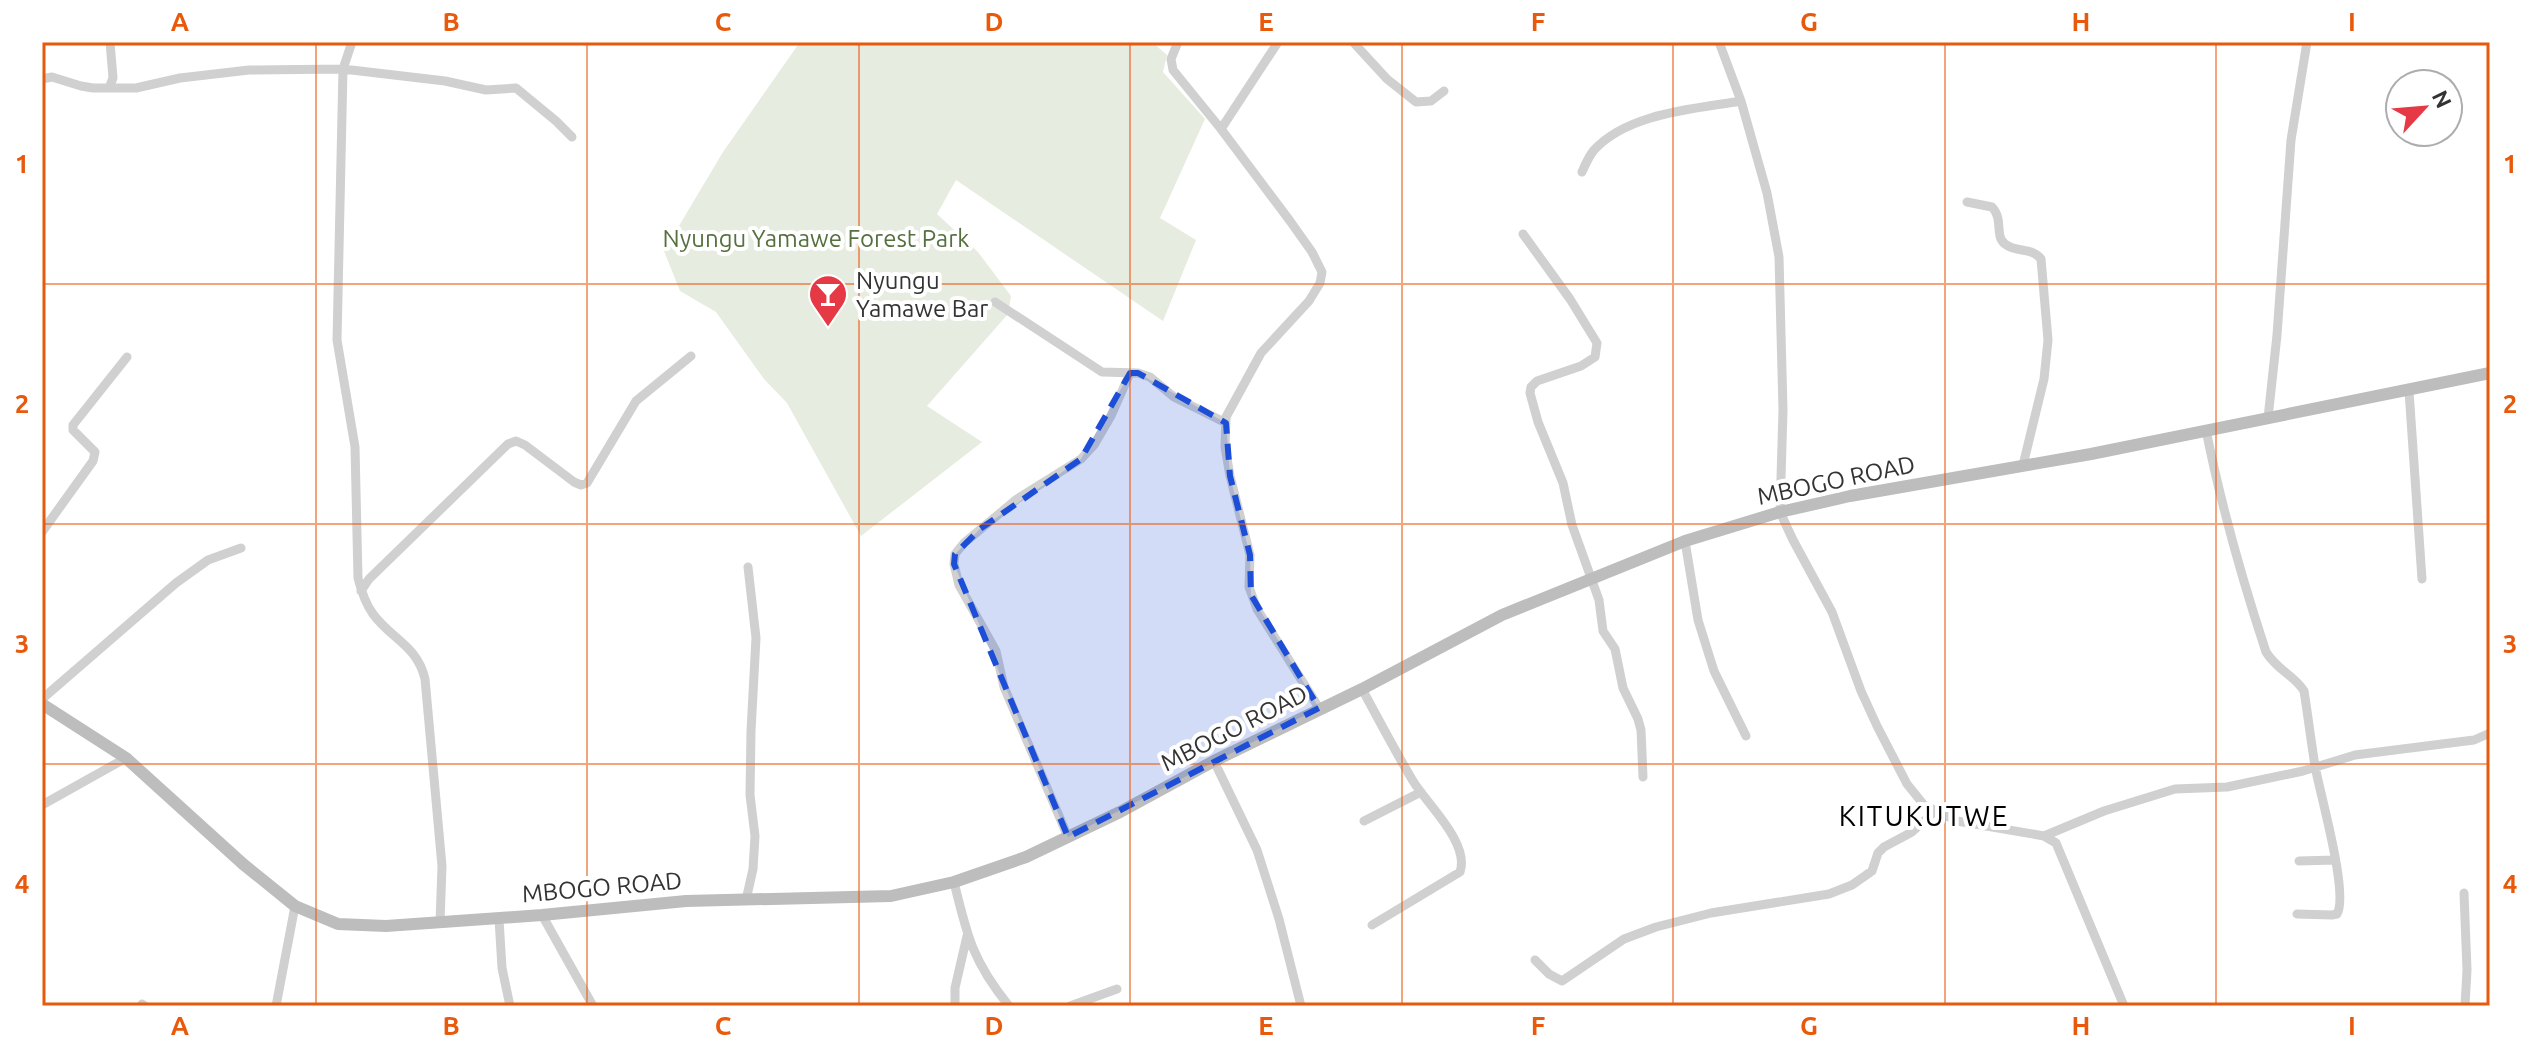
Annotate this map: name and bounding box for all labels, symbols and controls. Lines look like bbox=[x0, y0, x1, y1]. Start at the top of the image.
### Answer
text: A bbox=[171, 7, 190, 36]
text: B bbox=[442, 7, 460, 36]
text: C bbox=[715, 7, 732, 36]
text: D bbox=[985, 7, 1003, 36]
text: E bbox=[1258, 7, 1274, 36]
text: F bbox=[1531, 7, 1545, 36]
text: G bbox=[1800, 7, 1818, 36]
text: H bbox=[2072, 7, 2090, 36]
text: I bbox=[2348, 7, 2356, 36]
north arrow bbox=[2384, 68, 2464, 148]
text: N bbox=[2428, 86, 2457, 112]
text: 1 bbox=[15, 149, 29, 178]
text: 1 bbox=[2503, 149, 2517, 178]
park label: Nyungu Yamawe Forest Park bbox=[663, 225, 969, 252]
place label: Nyungu Yamawe Bar bbox=[856, 267, 988, 322]
bar icon: Nyungu Yamawe Bar bbox=[807, 273, 849, 328]
text: 2 bbox=[15, 389, 29, 418]
text: 2 bbox=[2503, 389, 2517, 418]
street label: MBOGO ROAD bbox=[1755, 450, 1917, 510]
text: 3 bbox=[15, 629, 29, 658]
text: 3 bbox=[2503, 629, 2517, 658]
street label: MBOGO ROAD bbox=[1156, 680, 1312, 776]
district label: KITUKUTWE bbox=[1839, 800, 2009, 831]
street label: MBOGO ROAD bbox=[521, 867, 683, 907]
text: 4 bbox=[15, 869, 29, 898]
text: 4 bbox=[2503, 869, 2517, 898]
text: A bbox=[171, 1011, 190, 1040]
text: B bbox=[442, 1011, 460, 1040]
text: C bbox=[715, 1011, 732, 1040]
text: D bbox=[985, 1011, 1003, 1040]
text: E bbox=[1258, 1011, 1274, 1040]
text: F bbox=[1531, 1011, 1545, 1040]
text: G bbox=[1800, 1011, 1818, 1040]
text: H bbox=[2072, 1011, 2090, 1040]
text: I bbox=[2348, 1011, 2356, 1040]

